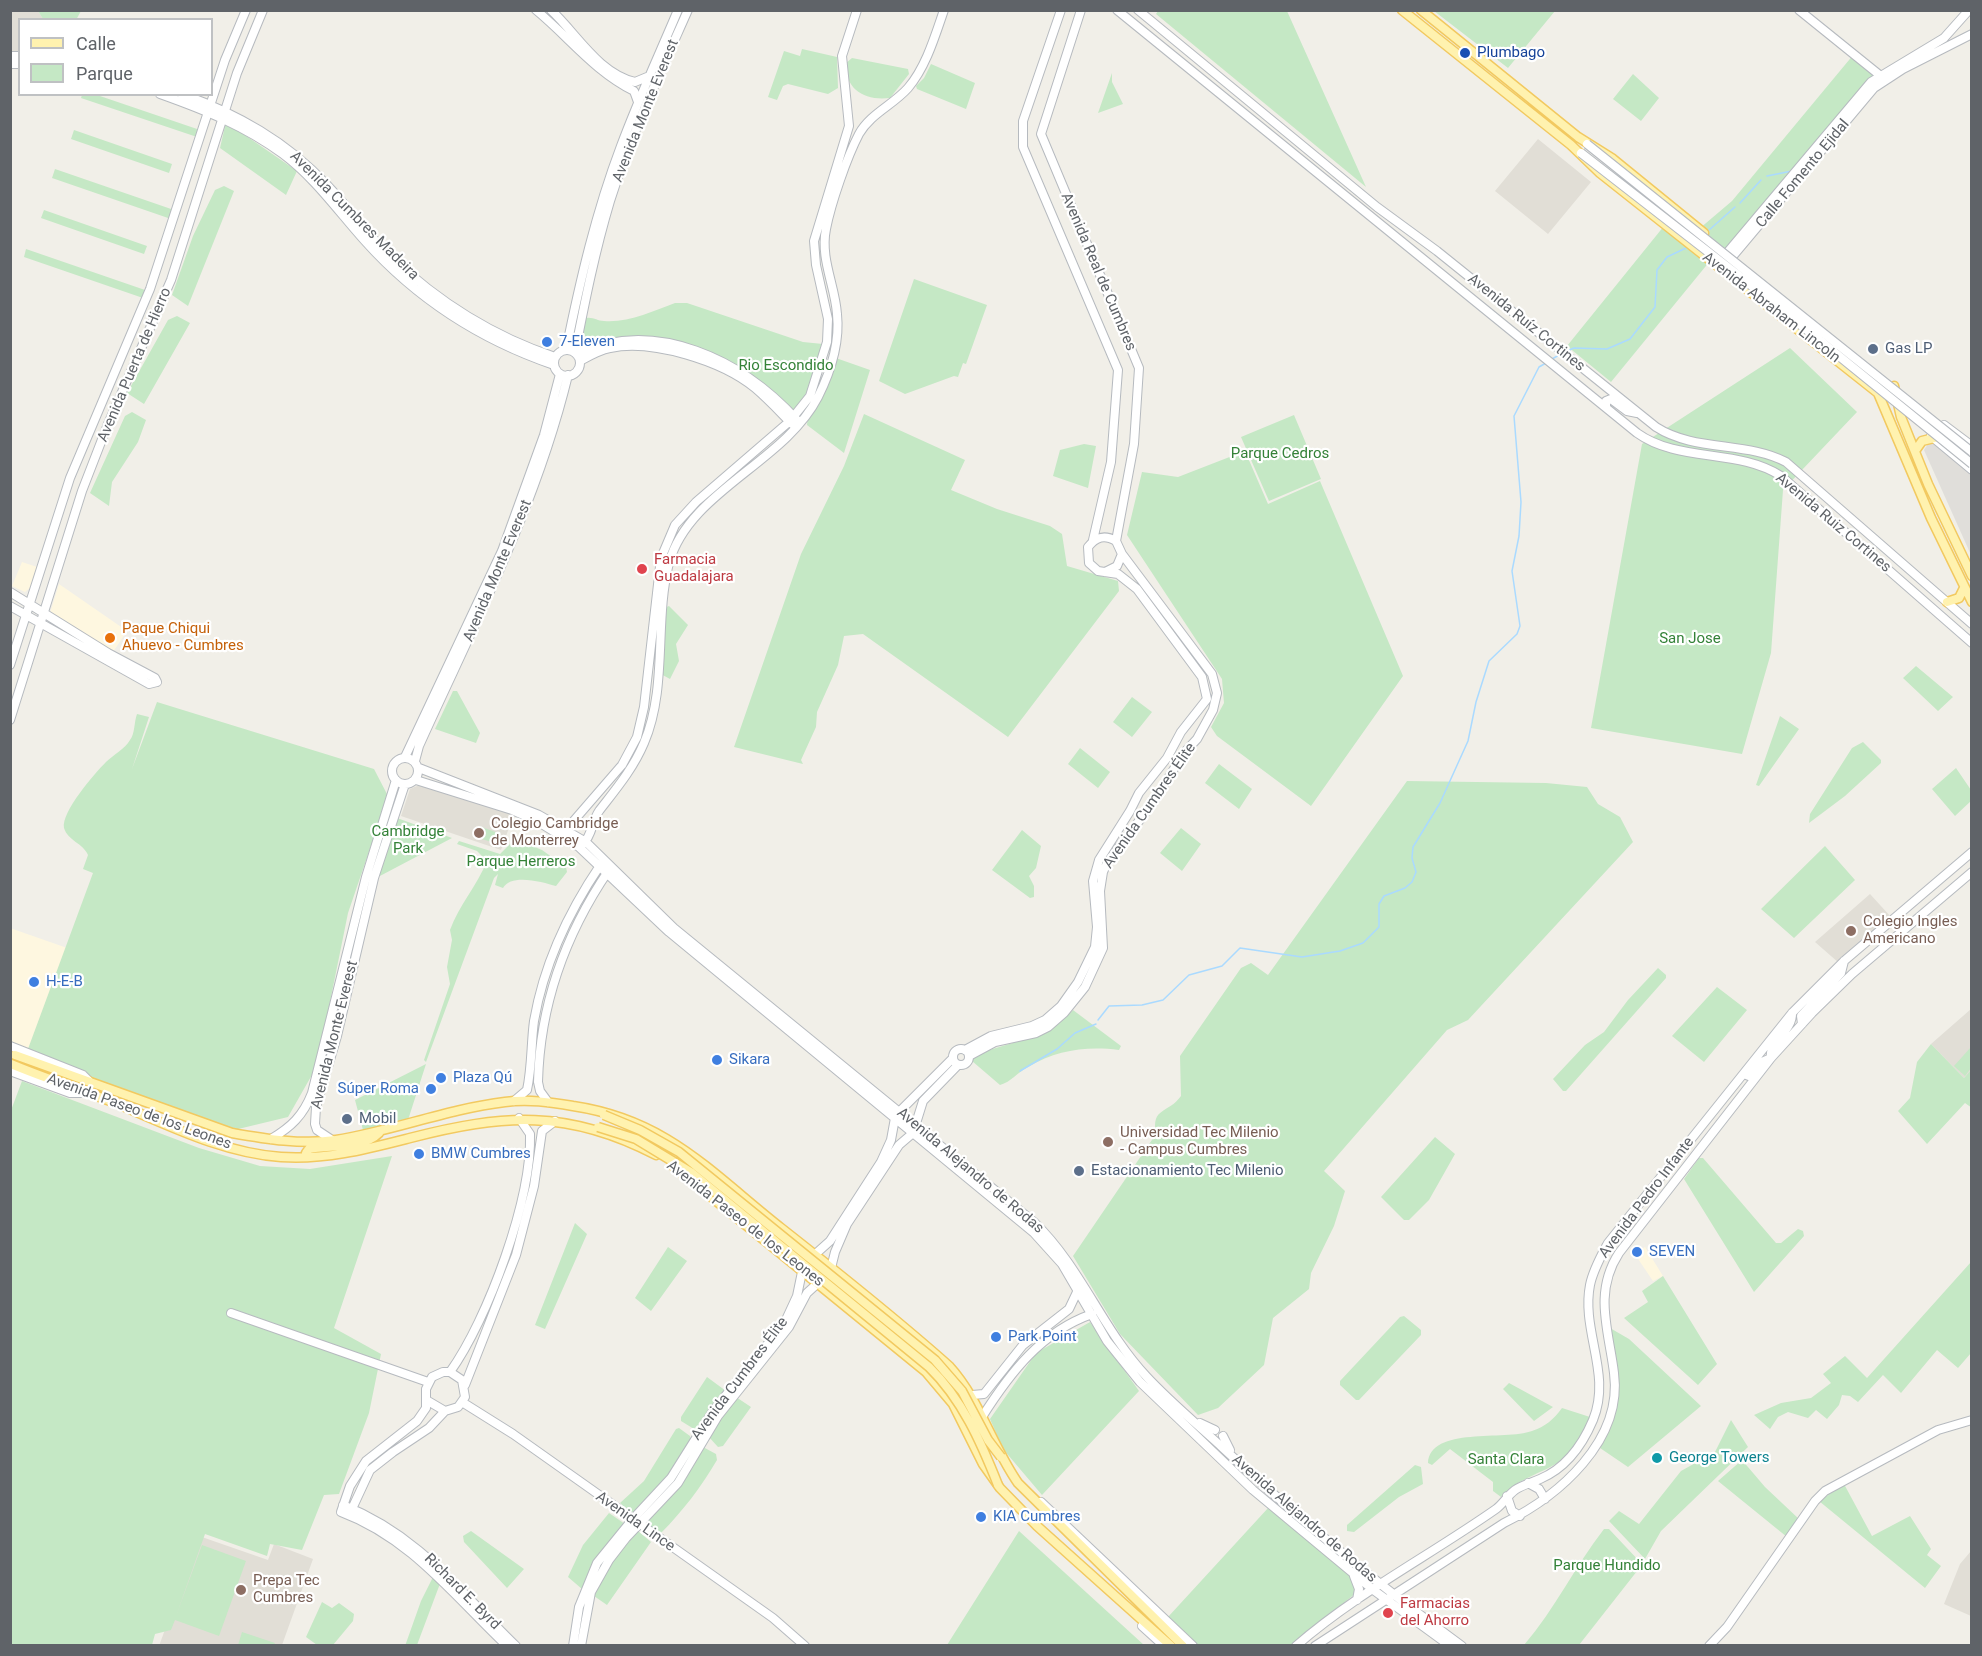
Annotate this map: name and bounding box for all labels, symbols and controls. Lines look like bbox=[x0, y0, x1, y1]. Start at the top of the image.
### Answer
legend bbox=[18, 18, 213, 96]
text: Calle bbox=[76, 33, 116, 54]
street label: Avenida Monte Everest bbox=[609, 37, 683, 185]
place label: Plumbago bbox=[1477, 44, 1545, 62]
marker: Plumbago bbox=[1458, 46, 1472, 60]
text: Parque bbox=[76, 63, 133, 84]
street label: Calle Fomento Ejidal bbox=[1752, 116, 1854, 232]
street label: Avenida Cumbres Madeira bbox=[286, 148, 422, 284]
street label: Avenida Real de Cumbres bbox=[1057, 190, 1139, 354]
street label: Avenida Abraham Lincoln bbox=[1699, 249, 1843, 367]
street label: Avenida Ruíz Cortines bbox=[1464, 270, 1588, 376]
street label: Avenida Puerta de Hierro bbox=[94, 285, 176, 445]
place label: 7-Eleven bbox=[559, 333, 615, 351]
marker: 7-Eleven bbox=[540, 335, 554, 349]
place label: Gas LP bbox=[1885, 340, 1932, 358]
marker: Gas LP bbox=[1866, 342, 1880, 356]
park label: Rio Escondido bbox=[738, 357, 834, 375]
park label: Parque Cedros bbox=[1231, 445, 1329, 463]
street label: Avenida Ruiz Cortines bbox=[1772, 469, 1894, 577]
street label: Avenida Monte Everest bbox=[460, 497, 536, 645]
place label: Farmacia Guadalajara bbox=[654, 551, 734, 586]
marker: Farmacia Guadalajara bbox=[635, 562, 649, 576]
place label: Paque Chiqui Ahuevo - Cumbres bbox=[122, 620, 244, 655]
park label: San Jose bbox=[1659, 630, 1721, 648]
marker: Paque Chiqui Ahuevo - Cumbres bbox=[103, 631, 117, 645]
street label: Avenida Cumbres Élite bbox=[1100, 740, 1200, 872]
place label: Colegio Cambridge de Monterrey bbox=[491, 815, 618, 850]
park label: Cambridge Park bbox=[371, 823, 445, 858]
marker: Colegio Cambridge de Monterrey bbox=[472, 826, 486, 840]
park label: Parque Herreros bbox=[467, 853, 575, 871]
place label: Colegio Ingles Americano bbox=[1863, 913, 1957, 948]
marker: Colegio Ingles Americano bbox=[1844, 924, 1858, 938]
street label: Avenida Monte Everest bbox=[308, 959, 362, 1111]
place label: H-E-B bbox=[46, 973, 83, 991]
marker: H-E-B bbox=[27, 975, 41, 989]
place label: Sikara bbox=[729, 1051, 770, 1069]
marker: Sikara bbox=[710, 1053, 724, 1067]
place label: Plaza Qú bbox=[453, 1069, 512, 1087]
street label: Avenida Paseo de los Leones bbox=[44, 1070, 234, 1154]
marker: Plaza Qú bbox=[434, 1071, 448, 1085]
place label: Súper Roma bbox=[338, 1080, 419, 1098]
marker: Súper Roma bbox=[424, 1082, 438, 1096]
street label: Avenida Alejandro de Rodas bbox=[893, 1104, 1047, 1238]
place label: Mobil bbox=[359, 1110, 396, 1128]
marker: Mobil bbox=[340, 1112, 354, 1126]
place label: Universidad Tec Milenio - Campus Cumbres bbox=[1120, 1124, 1279, 1159]
street label: Avenida Pedro Infante bbox=[1596, 1134, 1698, 1262]
marker: Universidad Tec Milenio - Campus Cumbres bbox=[1101, 1135, 1115, 1149]
place label: BMW Cumbres bbox=[431, 1145, 531, 1163]
marker: BMW Cumbres bbox=[412, 1147, 426, 1161]
street label: Avenida Paseo de los Leones bbox=[663, 1157, 827, 1291]
place label: Estacionamiento Tec Milenio bbox=[1091, 1162, 1283, 1180]
marker: Estacionamiento Tec Milenio bbox=[1072, 1164, 1086, 1178]
place label: SEVEN bbox=[1649, 1243, 1695, 1261]
marker: SEVEN bbox=[1630, 1245, 1644, 1259]
street label: Avenida Cumbres Élite bbox=[688, 1314, 792, 1444]
place label: Park Point bbox=[1008, 1328, 1077, 1346]
marker: Park Point bbox=[989, 1330, 1003, 1344]
place label: George Towers bbox=[1669, 1449, 1770, 1467]
street label: Avenida Alejandro de Rodas bbox=[1228, 1451, 1380, 1587]
park label: Santa Clara bbox=[1468, 1451, 1544, 1469]
marker: George Towers bbox=[1650, 1451, 1664, 1465]
street label: Avenida Lince bbox=[592, 1488, 678, 1556]
place label: KIA Cumbres bbox=[993, 1508, 1080, 1526]
marker: KIA Cumbres bbox=[974, 1510, 988, 1524]
street label: Richard E. Byrd bbox=[420, 1550, 504, 1634]
park label: Parque Hundido bbox=[1553, 1557, 1661, 1575]
place label: Prepa Tec Cumbres bbox=[253, 1572, 320, 1607]
marker: Prepa Tec Cumbres bbox=[234, 1583, 248, 1597]
place label: Farmacias del Ahorro bbox=[1400, 1595, 1470, 1630]
marker: Farmacias del Ahorro bbox=[1381, 1606, 1395, 1620]

